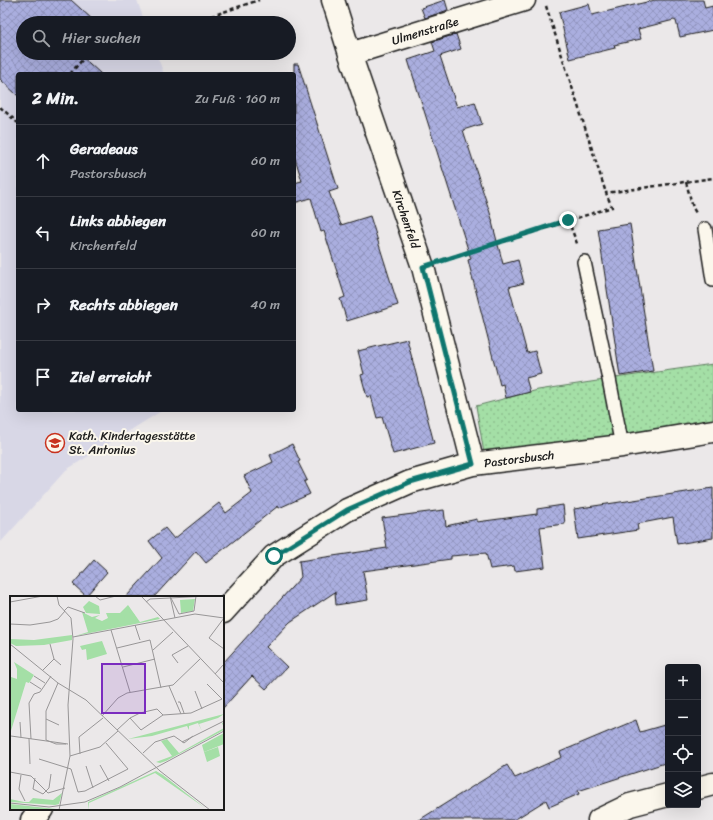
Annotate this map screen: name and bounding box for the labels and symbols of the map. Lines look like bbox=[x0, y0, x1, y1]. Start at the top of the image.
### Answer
street label: Ulmenstraße bbox=[389, 10, 461, 52]
street label: Kirchenfeld bbox=[386, 186, 427, 253]
route end bbox=[559, 211, 577, 229]
place label: Kath. Kindertagesstätte St. Antonius bbox=[69, 425, 195, 461]
school or university icon: Kath. Kindertagesstätte St. Antonius bbox=[44, 432, 66, 454]
street label: Pastorsbusch bbox=[483, 444, 555, 474]
route start bbox=[265, 547, 283, 565]
inset map bbox=[10, 596, 224, 810]

